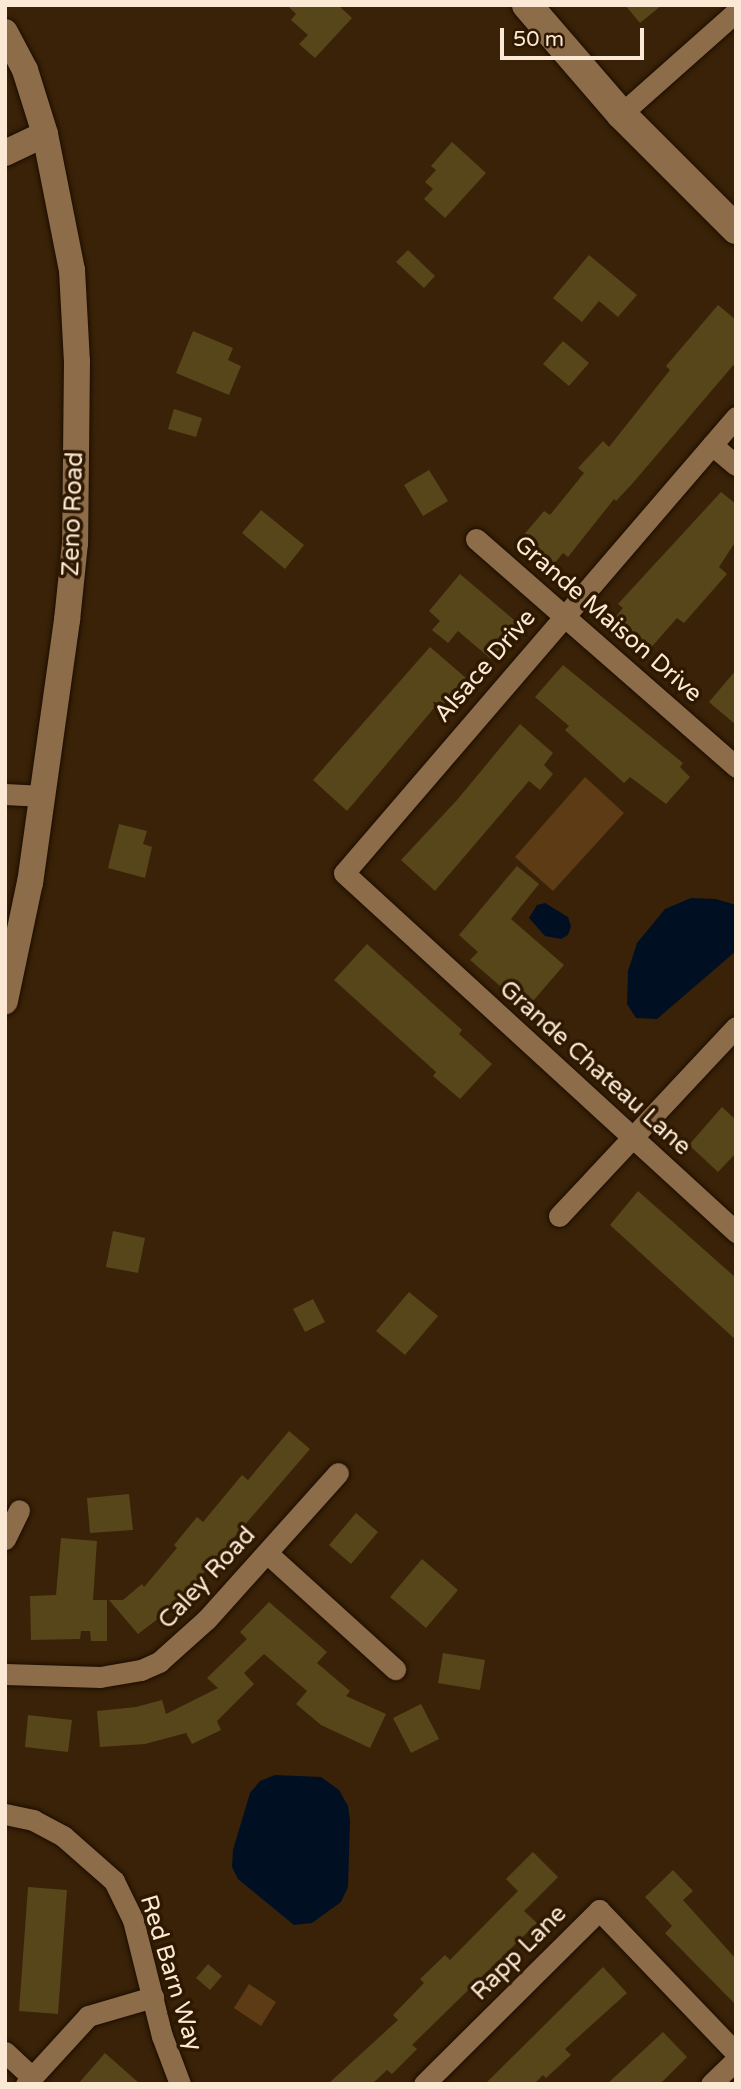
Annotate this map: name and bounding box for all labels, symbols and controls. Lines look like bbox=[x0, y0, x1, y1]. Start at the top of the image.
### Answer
scale bar bbox=[503, 14, 646, 58]
text: 50 m bbox=[513, 27, 564, 52]
street label: Zeno Road bbox=[56, 451, 90, 577]
street label: Grande Maison Drive bbox=[508, 530, 708, 708]
street label: Alsace Drive bbox=[428, 604, 542, 728]
street label: Grande Chateau Lane bbox=[493, 975, 697, 1161]
street label: Caley Road bbox=[152, 1521, 262, 1635]
street label: Red Barn Way bbox=[134, 1891, 208, 2055]
street label: Rapp Lane bbox=[465, 1899, 573, 2007]

